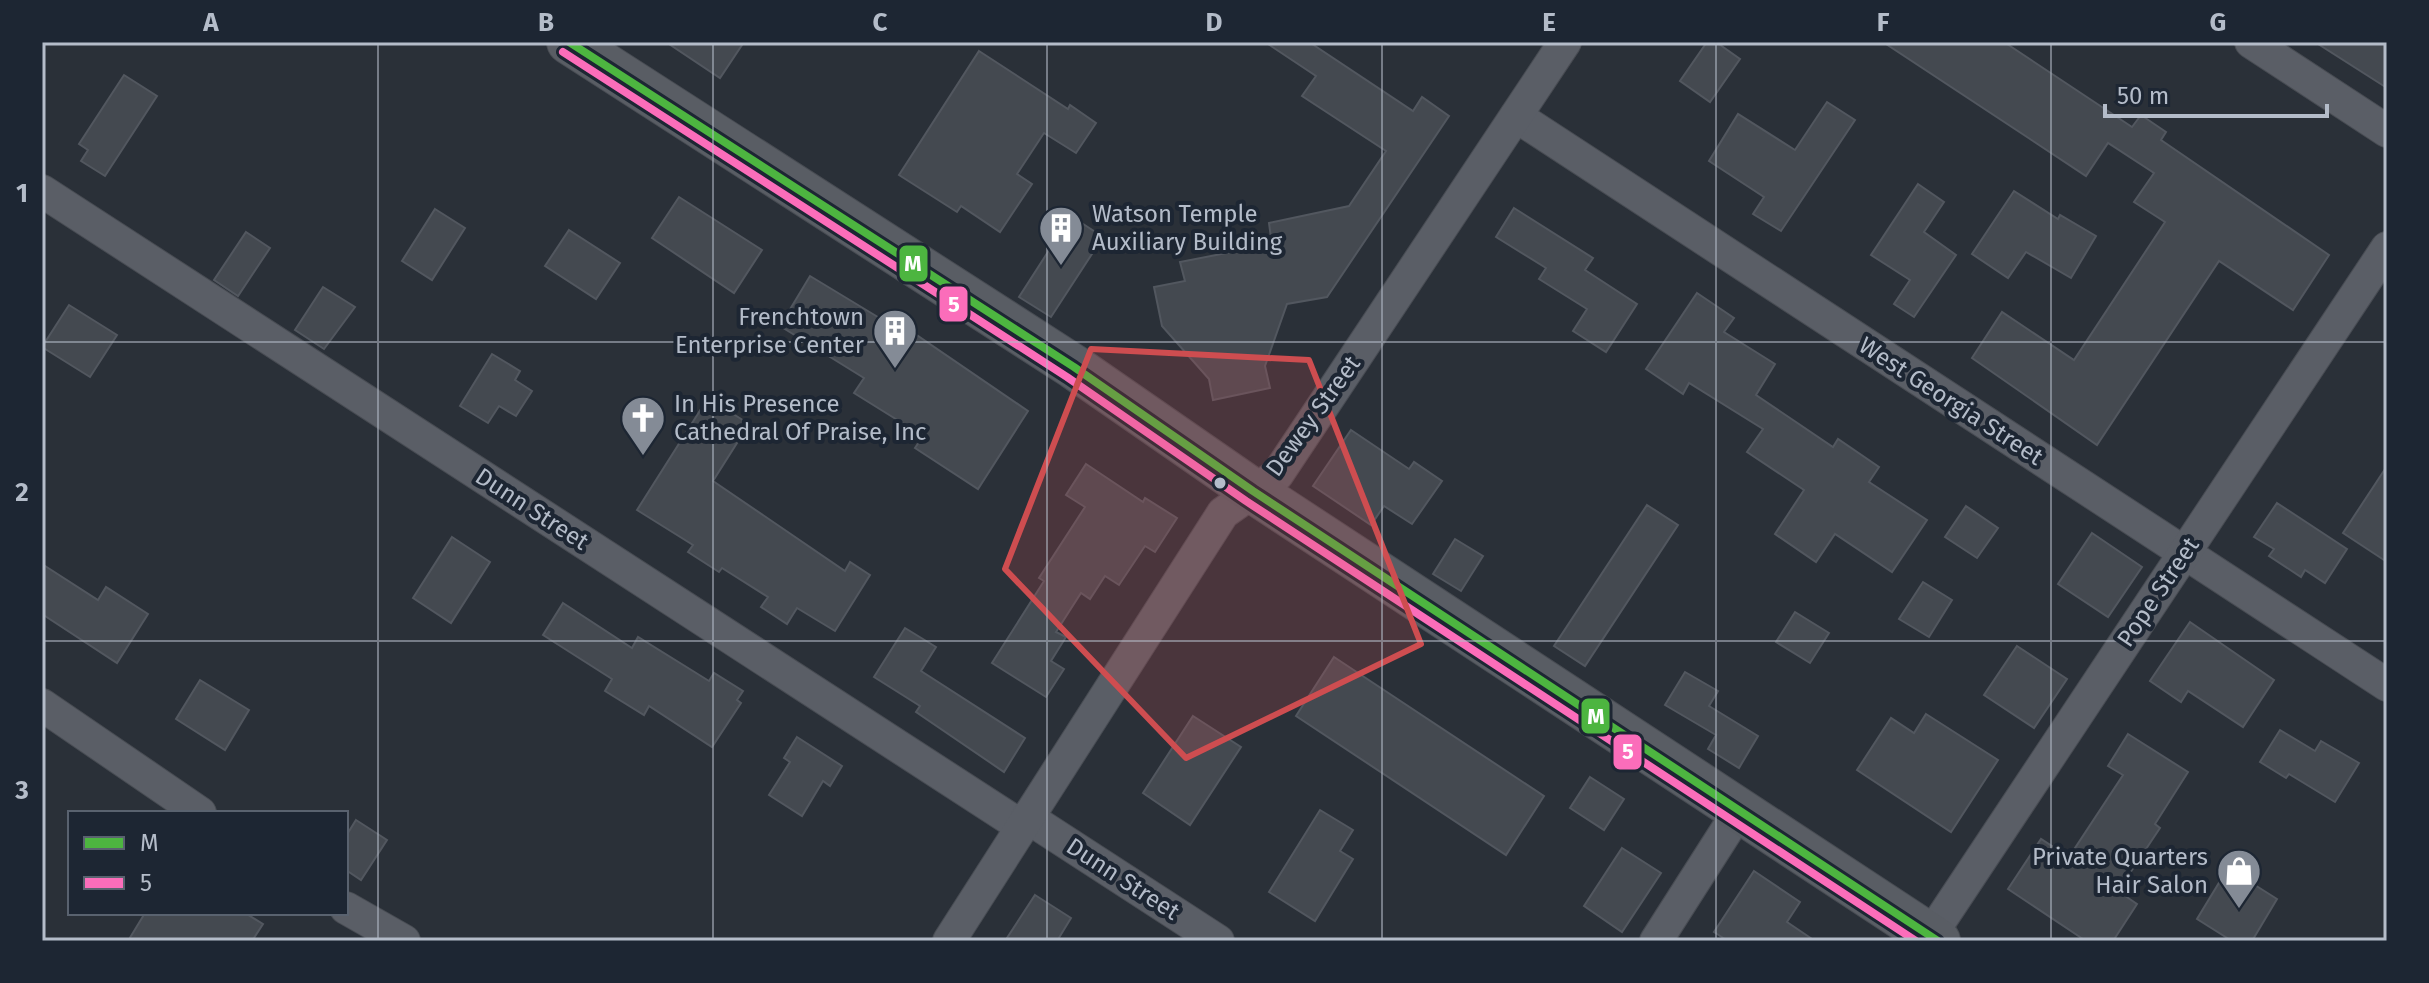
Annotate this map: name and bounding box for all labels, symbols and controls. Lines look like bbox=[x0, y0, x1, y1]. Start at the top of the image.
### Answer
text: A bbox=[202, 7, 219, 38]
text: B bbox=[538, 7, 554, 38]
text: C bbox=[873, 7, 888, 38]
text: D bbox=[1206, 7, 1223, 38]
text: E bbox=[1542, 7, 1556, 38]
text: F bbox=[1877, 7, 1890, 38]
text: G bbox=[2210, 7, 2226, 38]
scale bar bbox=[2105, 68, 2327, 118]
text: 50 m bbox=[2117, 82, 2169, 110]
text: 1 bbox=[16, 178, 28, 209]
place label: Watson Temple Auxiliary Building bbox=[1092, 200, 1283, 256]
building icon: Watson Temple Auxiliary Building bbox=[1037, 204, 1085, 267]
line badge: M bbox=[898, 244, 929, 283]
text: M bbox=[904, 250, 922, 277]
line badge: 5 bbox=[938, 285, 969, 323]
text: 5 bbox=[948, 291, 960, 318]
place label: Frenchtown Enterprise Center bbox=[675, 303, 865, 359]
building icon: Frenchtown Enterprise Center bbox=[871, 307, 919, 370]
street label: West Georgia Street bbox=[1854, 331, 2049, 471]
street label: Dewey Street bbox=[1260, 350, 1366, 482]
place label: In His Presence Cathedral Of Praise, Inc bbox=[674, 390, 927, 446]
church icon: In His Presence Cathedral Of Praise, Inc bbox=[619, 394, 667, 457]
street label: Dunn Street bbox=[470, 462, 594, 556]
unlabelled marker bbox=[1212, 475, 1228, 491]
text: 2 bbox=[15, 477, 29, 508]
street label: Pope Street bbox=[2111, 532, 2205, 652]
line badge: M bbox=[1580, 697, 1611, 735]
text: M bbox=[1587, 703, 1605, 730]
line badge: 5 bbox=[1612, 733, 1643, 771]
text: 5 bbox=[1622, 738, 1634, 765]
text: 3 bbox=[14, 775, 29, 806]
legend bbox=[68, 811, 348, 915]
text: M bbox=[140, 829, 159, 857]
street label: Dunn Street bbox=[1061, 832, 1185, 926]
place label: Private Quarters Hair Salon bbox=[2032, 843, 2208, 899]
shop icon: Private Quarters Hair Salon bbox=[2215, 847, 2263, 910]
text: 5 bbox=[140, 869, 152, 897]

